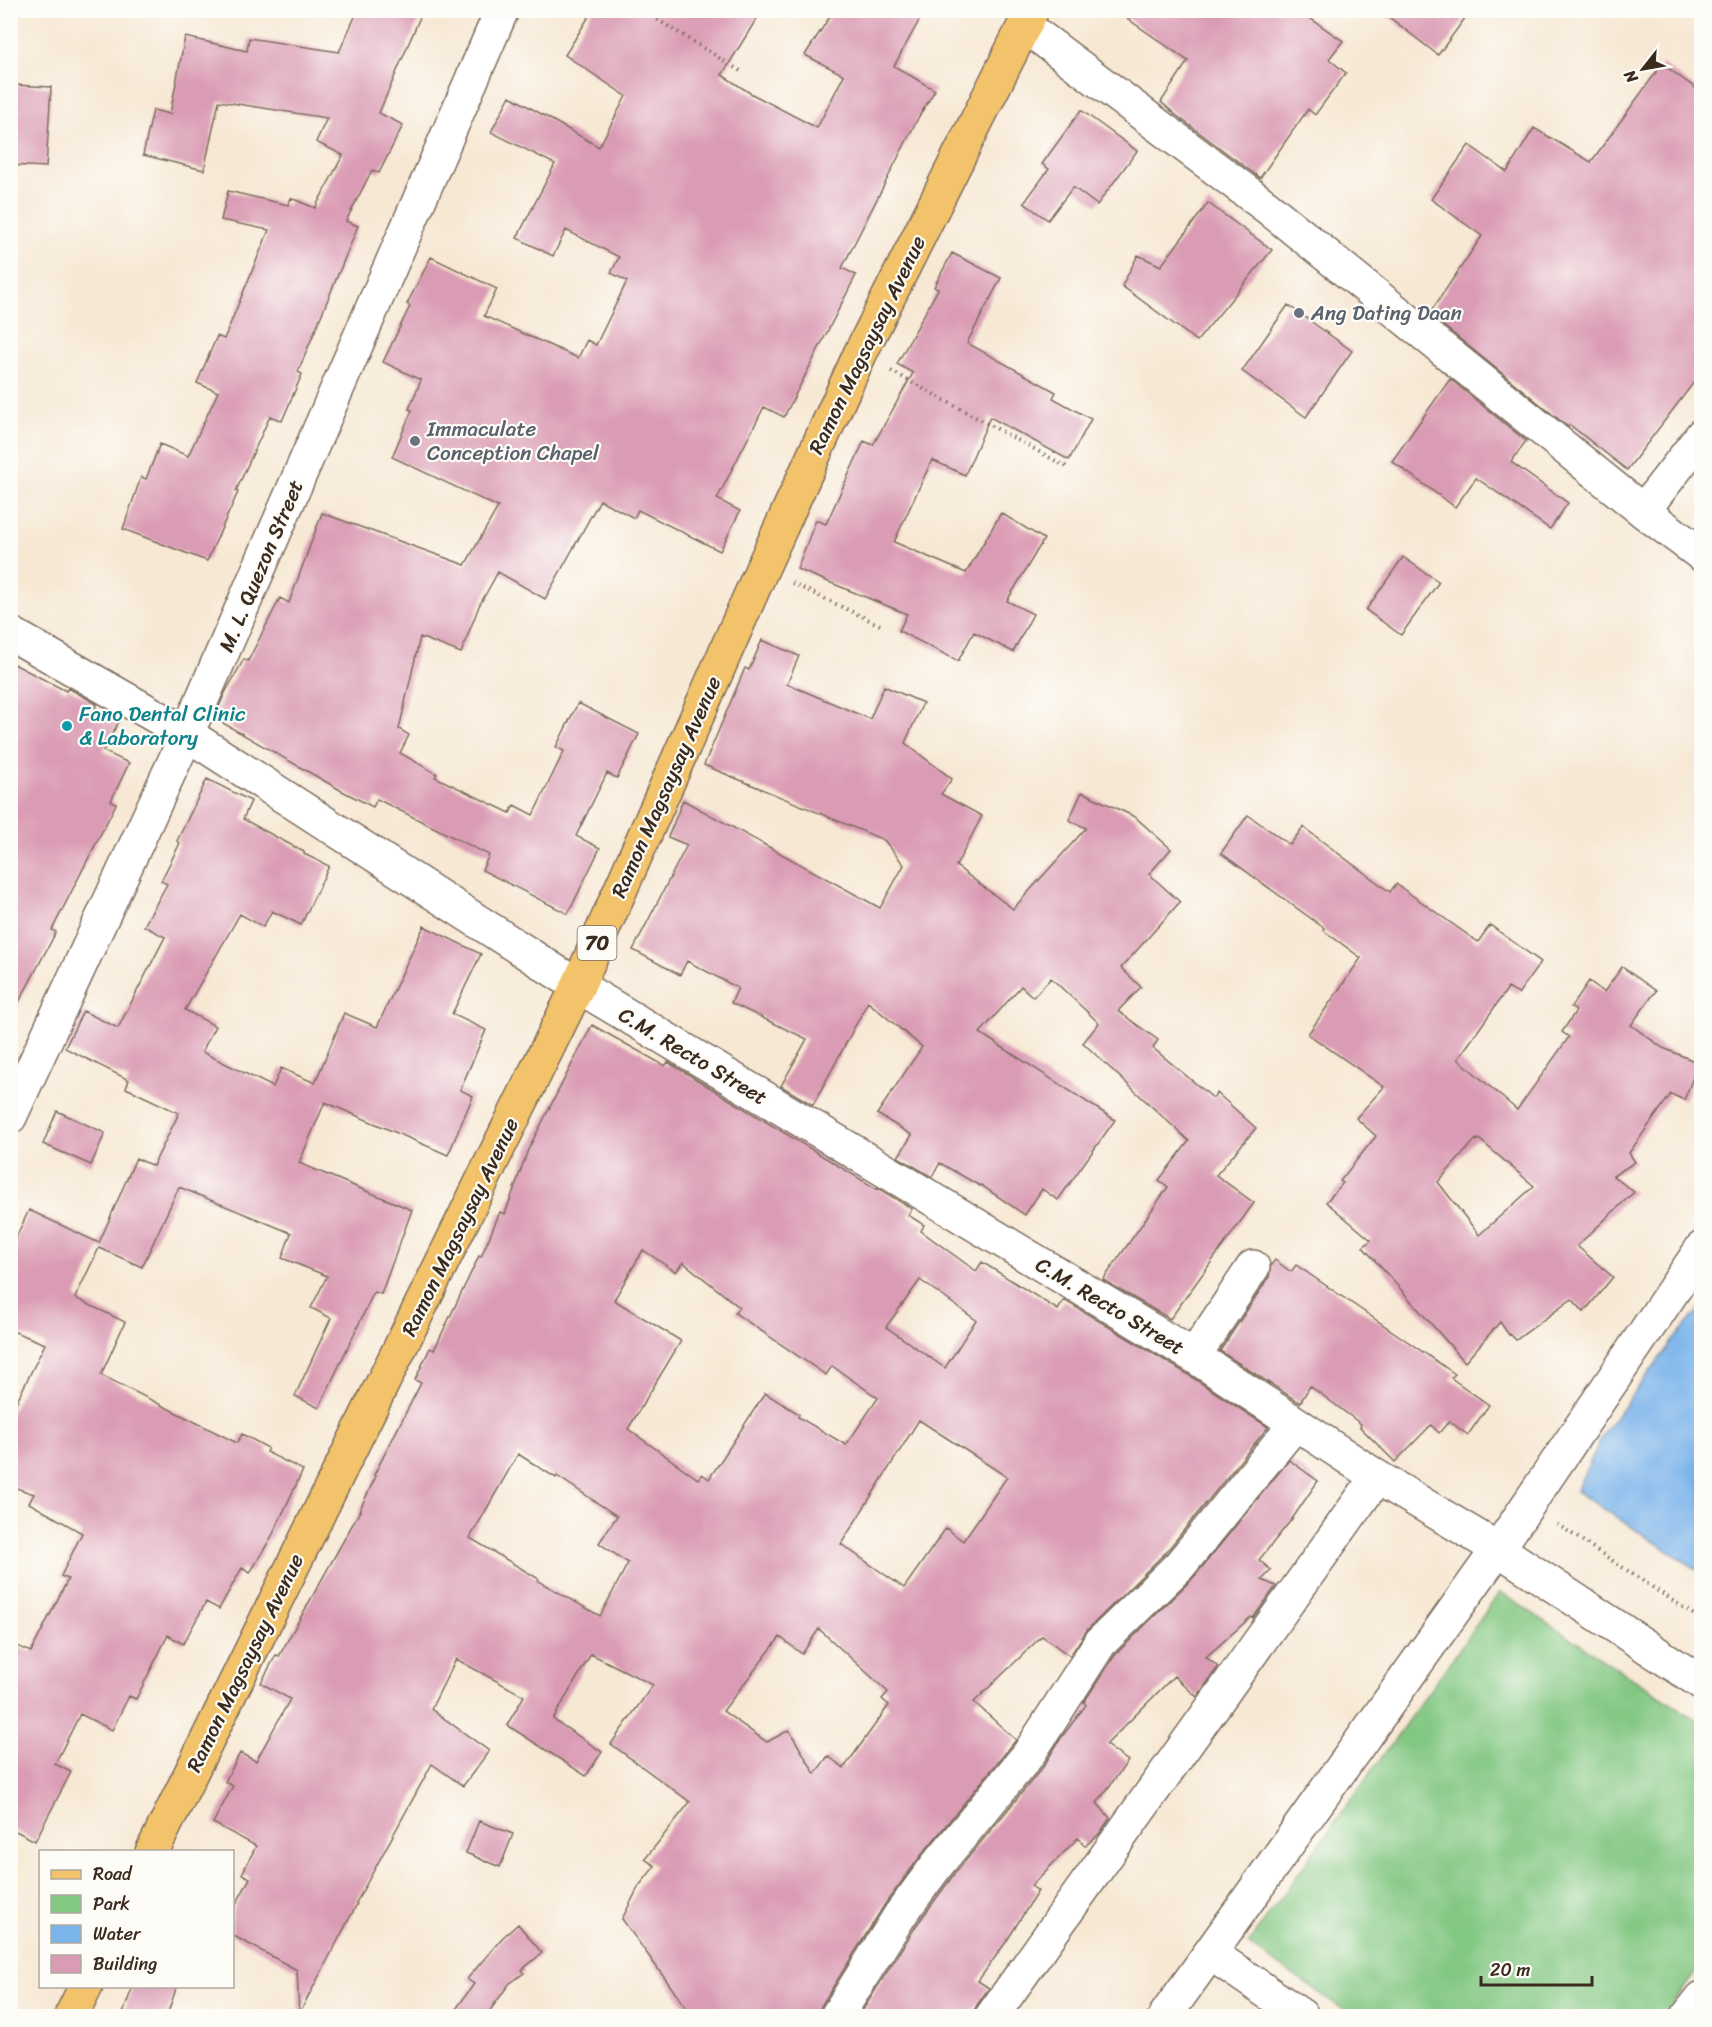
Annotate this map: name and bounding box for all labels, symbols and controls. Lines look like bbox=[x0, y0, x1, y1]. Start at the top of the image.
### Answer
north arrow bbox=[1613, 39, 1673, 99]
text: N bbox=[1615, 63, 1646, 90]
street label: Ramon Magsaysay Avenue bbox=[797, 229, 937, 461]
place label: Ang Dating Daan bbox=[1310, 294, 1462, 332]
marker: Ang Dating Daan bbox=[1292, 306, 1306, 320]
place label: Immaculate Conception Chapel bbox=[426, 410, 600, 472]
marker: Immaculate Conception Chapel bbox=[408, 434, 422, 448]
street label: M. L. Quezon Street bbox=[208, 474, 314, 658]
street label: Ramon Magsaysay Avenue bbox=[600, 670, 732, 904]
place label: Fano Dental Clinic & Laboratory bbox=[79, 695, 246, 757]
marker: Fano Dental Clinic & Laboratory bbox=[60, 719, 74, 733]
road number: 70 bbox=[578, 926, 616, 960]
street label: C.M. Recto Street bbox=[611, 996, 775, 1116]
street label: Ramon Magsaysay Avenue bbox=[390, 1111, 530, 1343]
street label: C.M. Recto Street bbox=[1028, 1246, 1192, 1366]
street label: Ramon Magsaysay Avenue bbox=[175, 1547, 315, 1779]
legend bbox=[39, 1850, 234, 1988]
text: Road bbox=[93, 1858, 133, 1890]
text: Park bbox=[93, 1888, 130, 1920]
text: Water bbox=[93, 1918, 142, 1950]
text: Building bbox=[93, 1948, 157, 1980]
scale bar bbox=[1481, 1949, 1592, 1987]
text: 20 m bbox=[1490, 1954, 1530, 1986]

